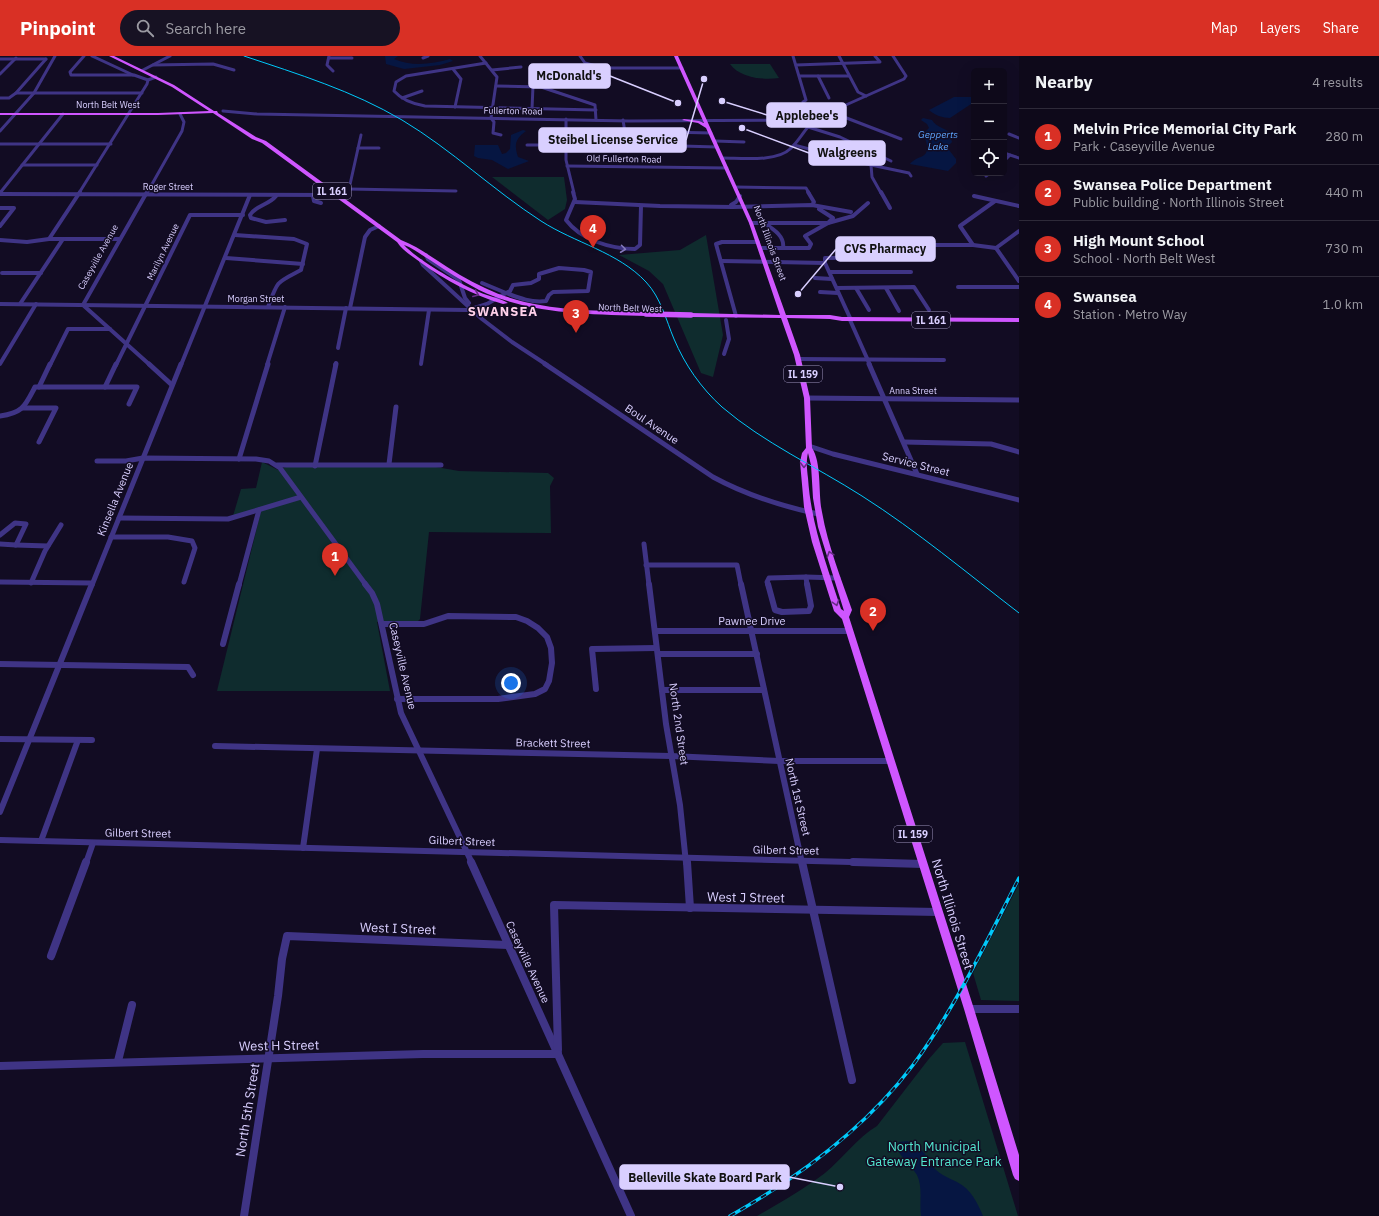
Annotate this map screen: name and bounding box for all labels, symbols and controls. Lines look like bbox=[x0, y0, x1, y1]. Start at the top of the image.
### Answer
search box bbox=[120, 10, 400, 46]
text: Pinpoint bbox=[20, 16, 96, 40]
icon: search bbox=[134, 17, 156, 39]
text: Search here bbox=[166, 19, 246, 38]
text: Map bbox=[1211, 19, 1238, 37]
text: Layers bbox=[1260, 19, 1301, 37]
text: Share bbox=[1323, 19, 1359, 37]
callout: McDonald's bbox=[529, 64, 610, 88]
text: McDonald's bbox=[536, 68, 602, 83]
map controls bbox=[971, 68, 1007, 176]
button: + bbox=[971, 68, 1007, 104]
text: Nearby bbox=[1035, 71, 1093, 93]
text: 4 results bbox=[1312, 74, 1363, 91]
street label: North Belt West bbox=[76, 99, 140, 110]
callout: Applebee's bbox=[767, 103, 846, 127]
street label: Fullerton Road bbox=[483, 104, 543, 117]
button: − bbox=[971, 104, 1007, 140]
text: Applebee's bbox=[775, 108, 839, 123]
text: Melvin Price Memorial City Park bbox=[1073, 119, 1296, 138]
callout: Steibel License Service bbox=[539, 128, 686, 152]
water label: Gepperts Lake bbox=[918, 128, 958, 153]
text: 1 bbox=[1044, 128, 1052, 145]
text: 280 m bbox=[1325, 128, 1363, 145]
text: Steibel License Service bbox=[548, 132, 678, 147]
text: Park · Caseyville Avenue bbox=[1073, 138, 1215, 155]
button: locate bbox=[971, 140, 1007, 176]
callout: Walgreens bbox=[809, 141, 885, 165]
text: Walgreens bbox=[817, 145, 877, 160]
street label: Old Fullerton Road bbox=[586, 152, 662, 165]
text: Swansea Police Department bbox=[1073, 175, 1272, 194]
street label: Roger Street bbox=[143, 181, 193, 192]
road number: IL 161 bbox=[313, 183, 351, 199]
text: 2 bbox=[1044, 184, 1052, 201]
text: 440 m bbox=[1325, 184, 1363, 201]
text: Public building · North Illinois Street bbox=[1073, 194, 1284, 211]
street label: North Illinois Street bbox=[752, 204, 789, 282]
pin: 4 bbox=[580, 215, 606, 248]
street label: Caseyville Avenue bbox=[75, 222, 120, 291]
street label: Marilyn Avenue bbox=[144, 222, 181, 282]
text: High Mount School bbox=[1073, 231, 1204, 250]
callout: CVS Pharmacy bbox=[836, 237, 935, 261]
text: 3 bbox=[1044, 240, 1052, 257]
text: 730 m bbox=[1325, 240, 1363, 257]
text: CVS Pharmacy bbox=[844, 241, 927, 256]
one-way arrow bbox=[620, 244, 626, 253]
text: School · North Belt West bbox=[1073, 250, 1215, 267]
text: Swansea bbox=[1073, 287, 1137, 306]
one-way arrow bbox=[473, 289, 480, 297]
street label: Morgan Street bbox=[228, 293, 284, 304]
text: 4 bbox=[1044, 296, 1052, 313]
text: 1.0 km bbox=[1323, 296, 1363, 313]
pin: 3 bbox=[563, 300, 589, 333]
street label: North Belt West bbox=[598, 301, 662, 314]
district label: SWANSEA bbox=[468, 303, 538, 320]
text: Station · Metro Way bbox=[1073, 306, 1187, 323]
road number: IL 161 bbox=[912, 312, 950, 328]
road number: IL 159 bbox=[784, 366, 822, 382]
street label: Anna Street bbox=[889, 385, 937, 396]
street label: Boul Avenue bbox=[622, 401, 682, 447]
street label: Service Street bbox=[881, 449, 951, 479]
street label: Kinsella Avenue bbox=[94, 460, 136, 538]
one-way arrow bbox=[800, 462, 808, 468]
pin: 1 bbox=[322, 543, 348, 576]
one-way arrow bbox=[826, 550, 835, 557]
pin: 2 bbox=[860, 598, 886, 631]
one-way arrow bbox=[831, 599, 839, 606]
street label: Pawnee Drive bbox=[718, 614, 786, 628]
street label: Caseyville Avenue bbox=[386, 621, 420, 711]
your location bbox=[501, 673, 521, 693]
street label: North 2nd Street bbox=[666, 682, 692, 766]
street label: Brackett Street bbox=[516, 735, 591, 751]
street label: North 1st Street bbox=[782, 757, 814, 837]
street label: Gilbert Street bbox=[105, 825, 172, 841]
road number: IL 159 bbox=[894, 826, 932, 842]
street label: Gilbert Street bbox=[429, 833, 496, 849]
street label: Gilbert Street bbox=[753, 842, 820, 858]
street label: North Illinois Street bbox=[928, 857, 977, 971]
street label: West J Street bbox=[707, 888, 785, 907]
street label: West I Street bbox=[360, 919, 436, 938]
street label: Caseyville Avenue bbox=[503, 919, 553, 1005]
street label: West H Street bbox=[239, 1036, 319, 1055]
street label: North 5th Street bbox=[232, 1062, 263, 1158]
park label: North Municipal Gateway Entrance Park bbox=[866, 1138, 1002, 1170]
callout: Belleville Skate Board Park bbox=[620, 1165, 789, 1189]
text: Belleville Skate Board Park bbox=[628, 1170, 782, 1185]

